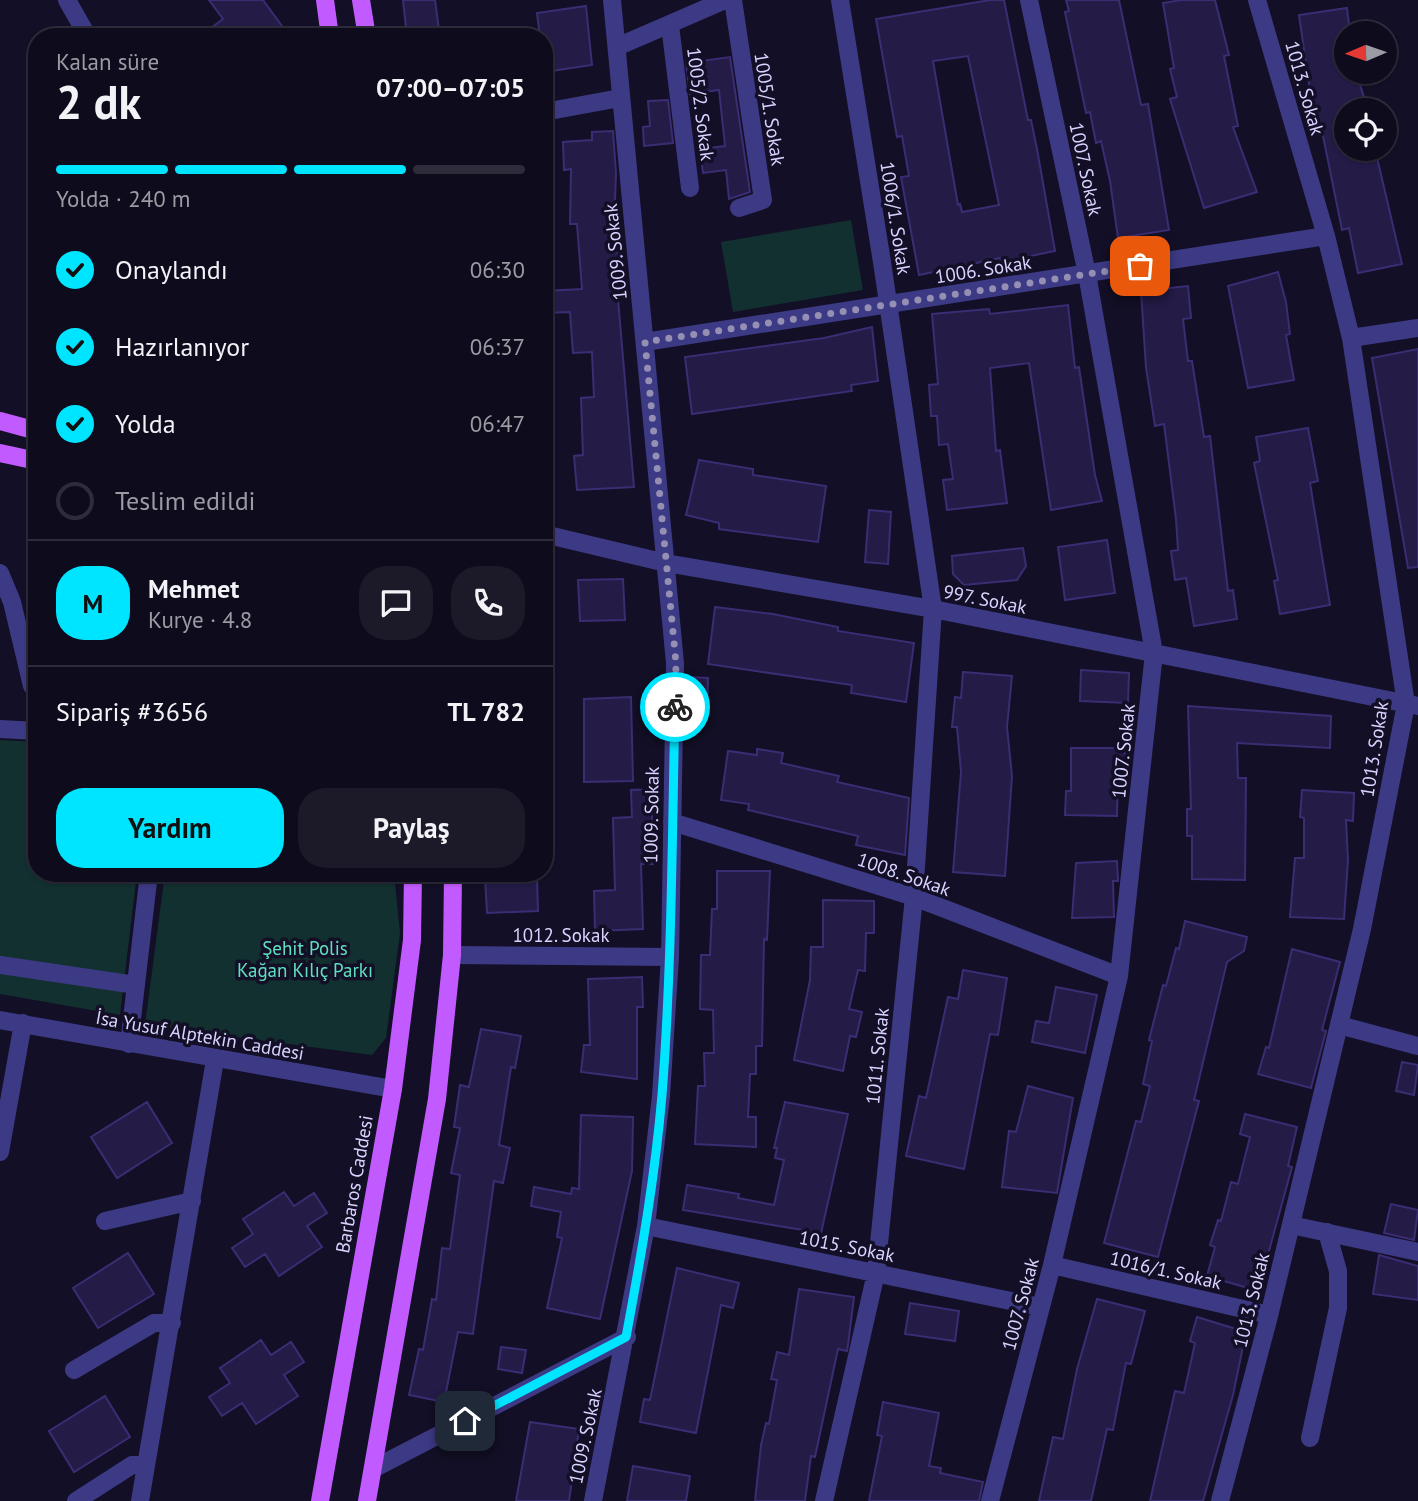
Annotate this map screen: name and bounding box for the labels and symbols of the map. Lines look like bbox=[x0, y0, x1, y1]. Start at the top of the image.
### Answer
north arrow bbox=[1334, 21, 1396, 84]
street label: 1013. Sokak bbox=[1280, 38, 1330, 138]
street label: 1005/2. Sokak bbox=[682, 46, 720, 162]
street label: 1005/1. Sokak bbox=[749, 51, 791, 167]
street label: 1007. Sokak bbox=[1064, 120, 1108, 218]
street label: 1006/1. Sokak bbox=[875, 160, 917, 276]
street label: 1009. Sokak bbox=[598, 203, 632, 301]
pin bbox=[1110, 236, 1170, 296]
street label: 1006. Sokak bbox=[933, 250, 1033, 288]
street label: 997. Sokak bbox=[941, 579, 1029, 619]
courier bbox=[640, 672, 710, 742]
street label: 1013. Sokak bbox=[1355, 699, 1393, 799]
street label: 1007. Sokak bbox=[1106, 703, 1140, 799]
street label: 1009. Sokak bbox=[638, 766, 664, 864]
street label: 1008. Sokak bbox=[854, 847, 954, 901]
street label: 1012. Sokak bbox=[513, 923, 609, 947]
park label: Şehit Polis Kağan Kılıç Parkı bbox=[237, 936, 373, 982]
street label: İsa Yusuf Alptekin Caddesi bbox=[94, 1005, 306, 1065]
street label: 1011. Sokak bbox=[860, 1007, 894, 1105]
street label: Barbaros Caddesi bbox=[330, 1113, 378, 1255]
street label: 1015. Sokak bbox=[797, 1225, 897, 1267]
street label: 1016/1. Sokak bbox=[1108, 1245, 1224, 1295]
street label: 1013. Sokak bbox=[1228, 1250, 1274, 1350]
street label: 1007. Sokak bbox=[996, 1255, 1044, 1353]
street label: 1009. Sokak bbox=[563, 1386, 607, 1486]
pin bbox=[435, 1391, 495, 1451]

